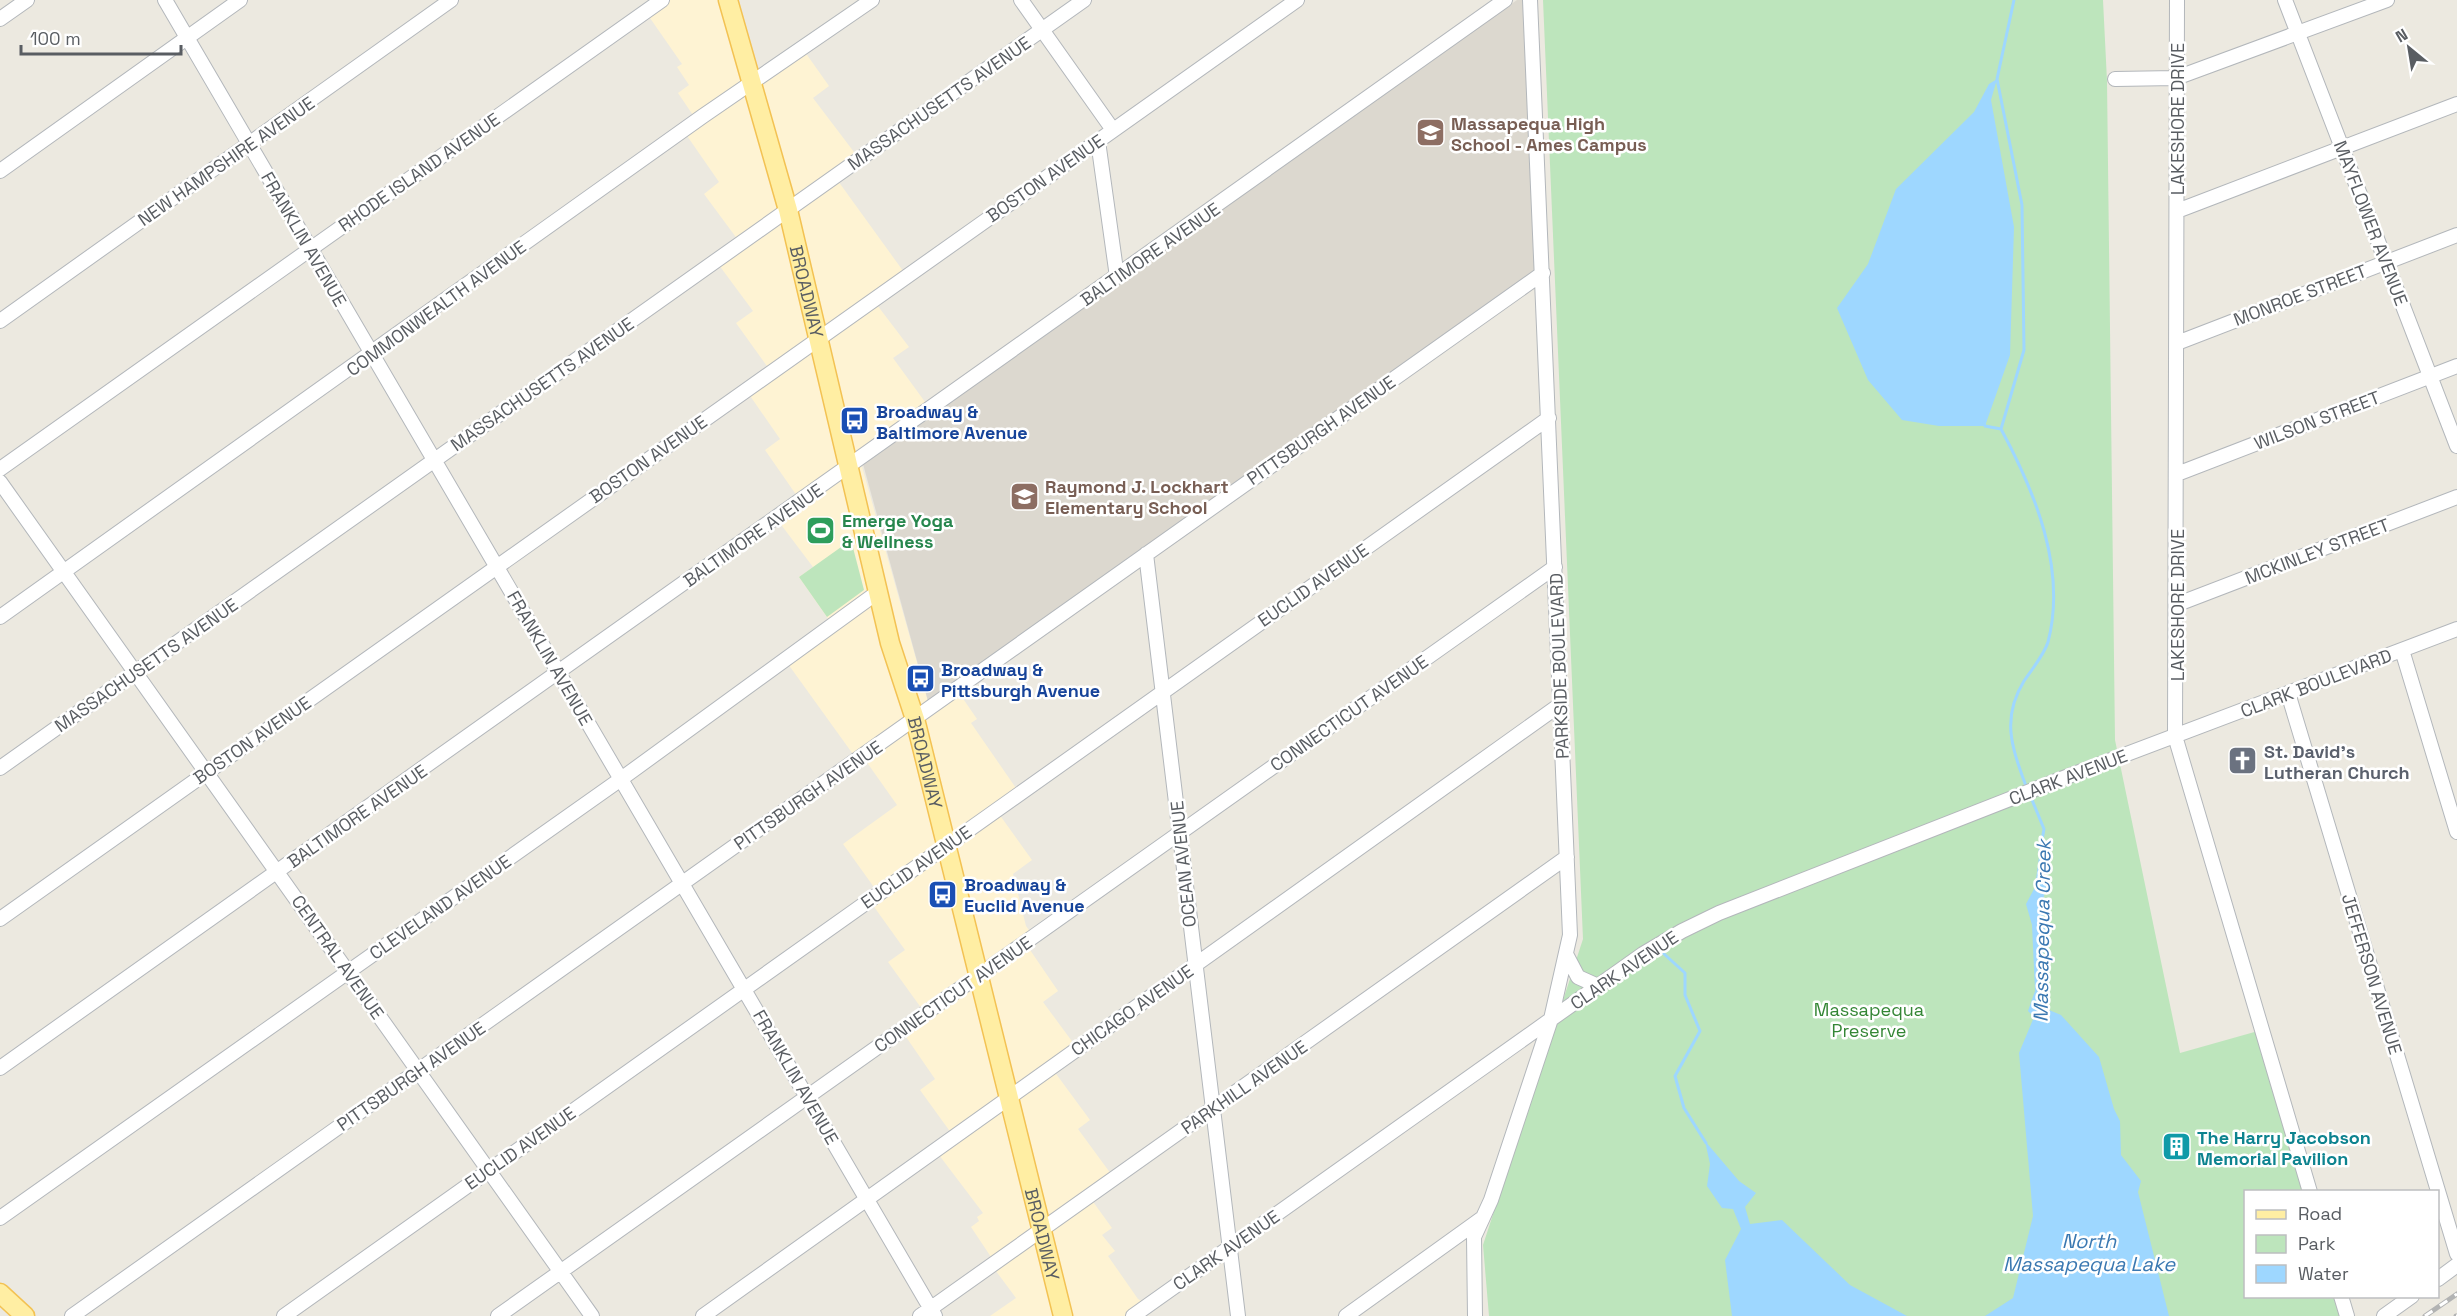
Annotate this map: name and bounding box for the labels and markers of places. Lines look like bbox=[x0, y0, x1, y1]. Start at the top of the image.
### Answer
place label: Massapequa High School - Ames Campus bbox=[1451, 112, 1647, 156]
school or university icon: Massapequa High School - Ames Campus bbox=[1414, 117, 1446, 149]
place label: Broadway & Baltimore Avenue bbox=[876, 400, 1028, 444]
bus stop icon: Broadway & Baltimore Avenue bbox=[839, 405, 871, 437]
place label: Raymond J. Lockhart Elementary School bbox=[1045, 475, 1229, 519]
school or university icon: Raymond J. Lockhart Elementary School bbox=[1008, 480, 1040, 512]
place label: Emerge Yoga & Wellness bbox=[842, 509, 954, 553]
sports icon: Emerge Yoga & Wellness bbox=[805, 514, 837, 546]
place label: Broadway & Pittsburgh Avenue bbox=[941, 658, 1100, 702]
bus stop icon: Broadway & Pittsburgh Avenue bbox=[904, 663, 936, 695]
place label: St. David's Lutheran Church bbox=[2264, 740, 2410, 784]
church icon: St. David's Lutheran Church bbox=[2227, 745, 2259, 777]
place label: Broadway & Euclid Avenue bbox=[964, 873, 1085, 917]
bus stop icon: Broadway & Euclid Avenue bbox=[927, 878, 959, 910]
place label: The Harry Jacobson Memorial Pavilion bbox=[2197, 1126, 2371, 1170]
building icon: The Harry Jacobson Memorial Pavilion bbox=[2160, 1131, 2192, 1163]

